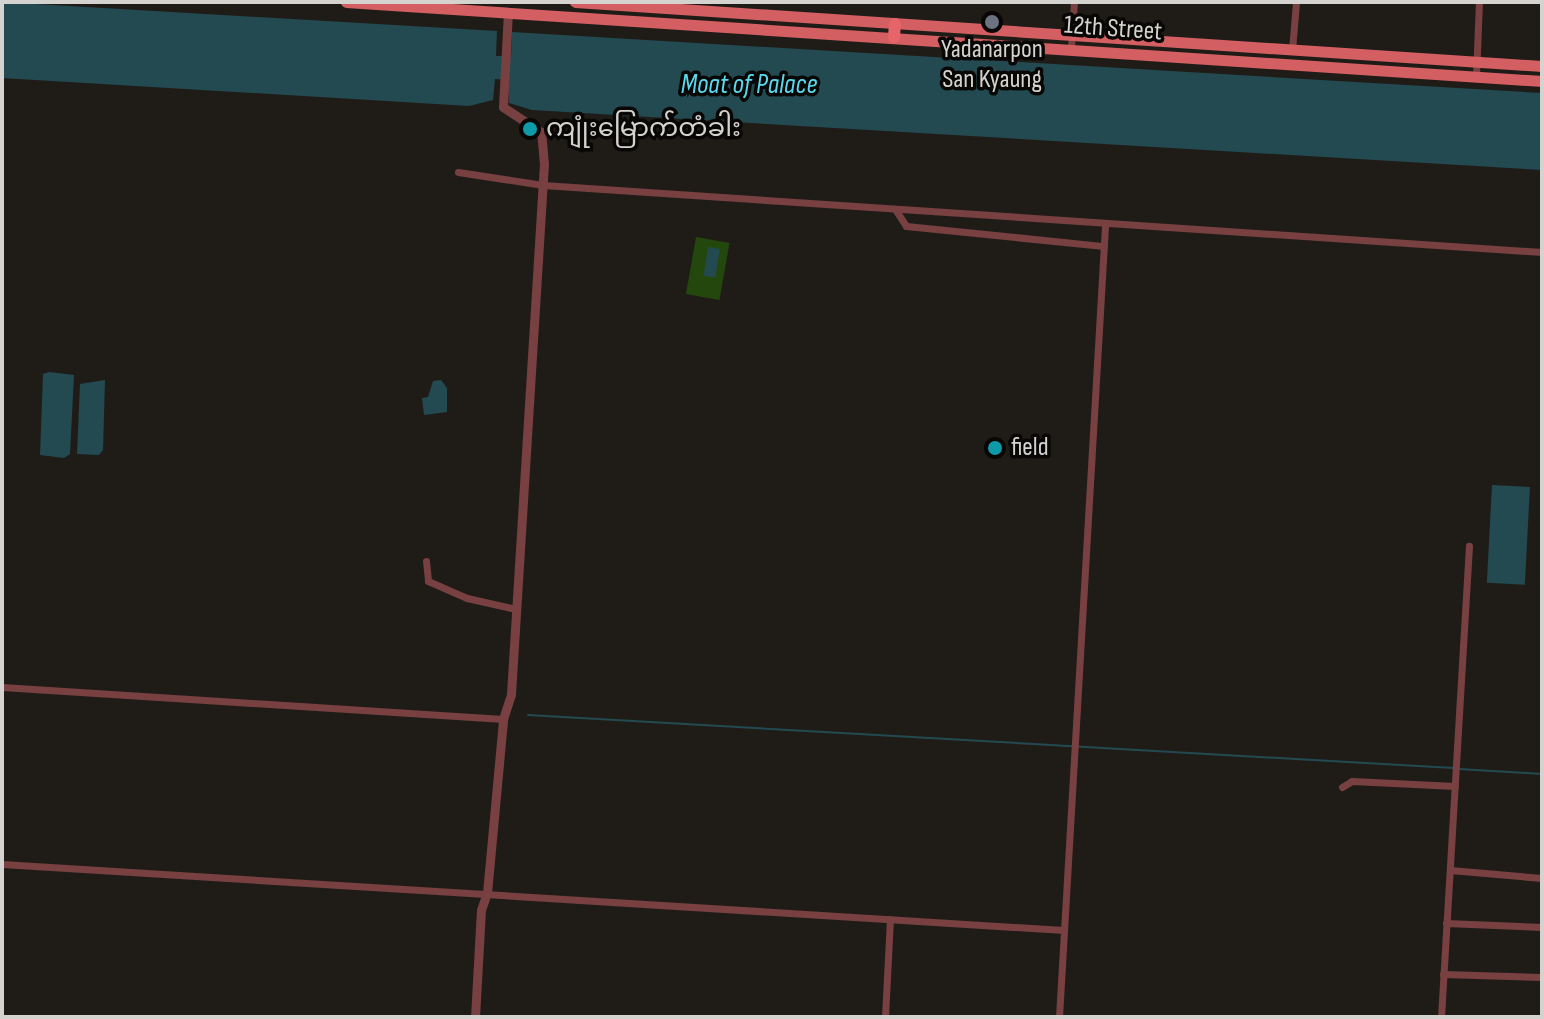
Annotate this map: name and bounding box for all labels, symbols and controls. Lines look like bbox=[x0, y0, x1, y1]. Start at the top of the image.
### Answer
street label: 12th Street bbox=[1063, 10, 1163, 48]
marker: Yadanarpon San Kyaung bbox=[983, 13, 1001, 31]
place label: Yadanarpon San Kyaung bbox=[941, 34, 1043, 96]
water label: Moat of Palace bbox=[681, 68, 817, 102]
place label: ကျုံးမြောက်တံခါး bbox=[546, 113, 741, 145]
marker: ကျုံးမြောက်တံခါး bbox=[521, 120, 539, 138]
place label: field bbox=[1011, 432, 1048, 464]
marker: field bbox=[986, 439, 1004, 457]

